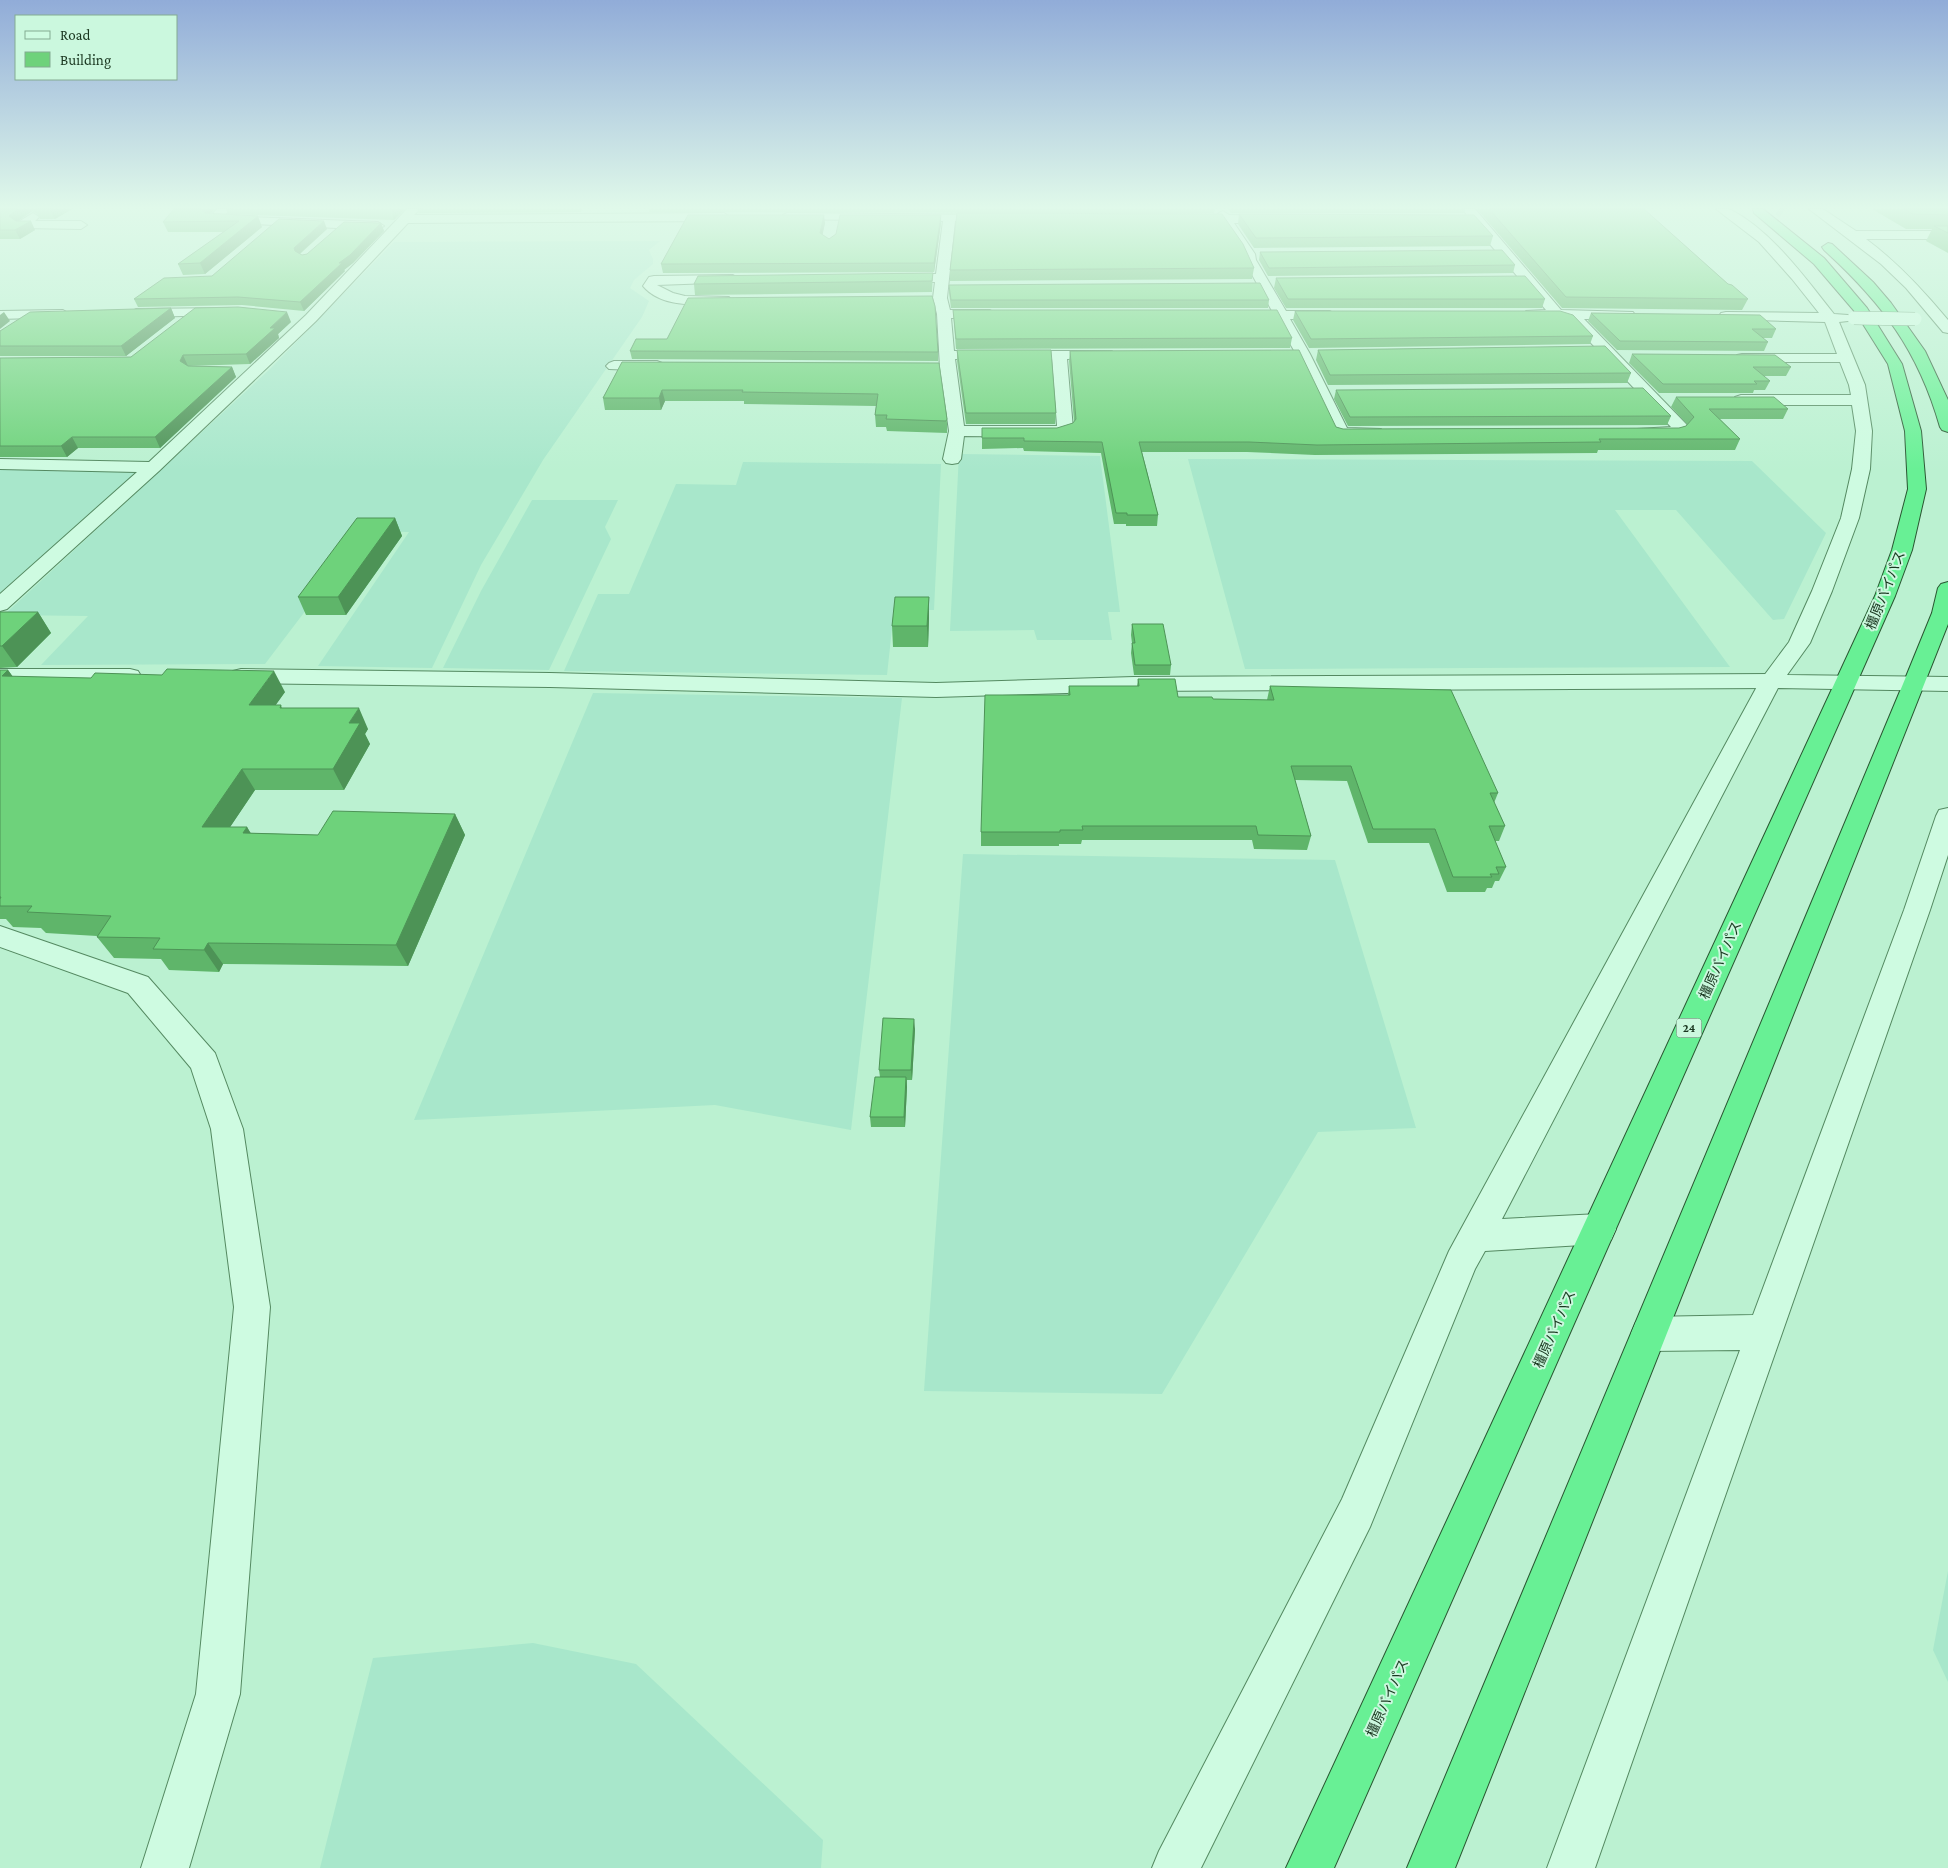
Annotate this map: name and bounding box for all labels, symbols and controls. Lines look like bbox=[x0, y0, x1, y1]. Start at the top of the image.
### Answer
legend bbox=[15, 15, 178, 80]
text: Road bbox=[60, 27, 91, 43]
text: Building bbox=[60, 52, 111, 69]
street label: 橿原バイパス bbox=[1862, 548, 1908, 632]
street label: 橿原バイパス bbox=[1696, 918, 1744, 1002]
road number: 24 bbox=[1676, 1018, 1702, 1038]
street label: 橿原バイパス bbox=[1530, 1287, 1578, 1371]
street label: 橿原バイパス bbox=[1363, 1656, 1411, 1740]

